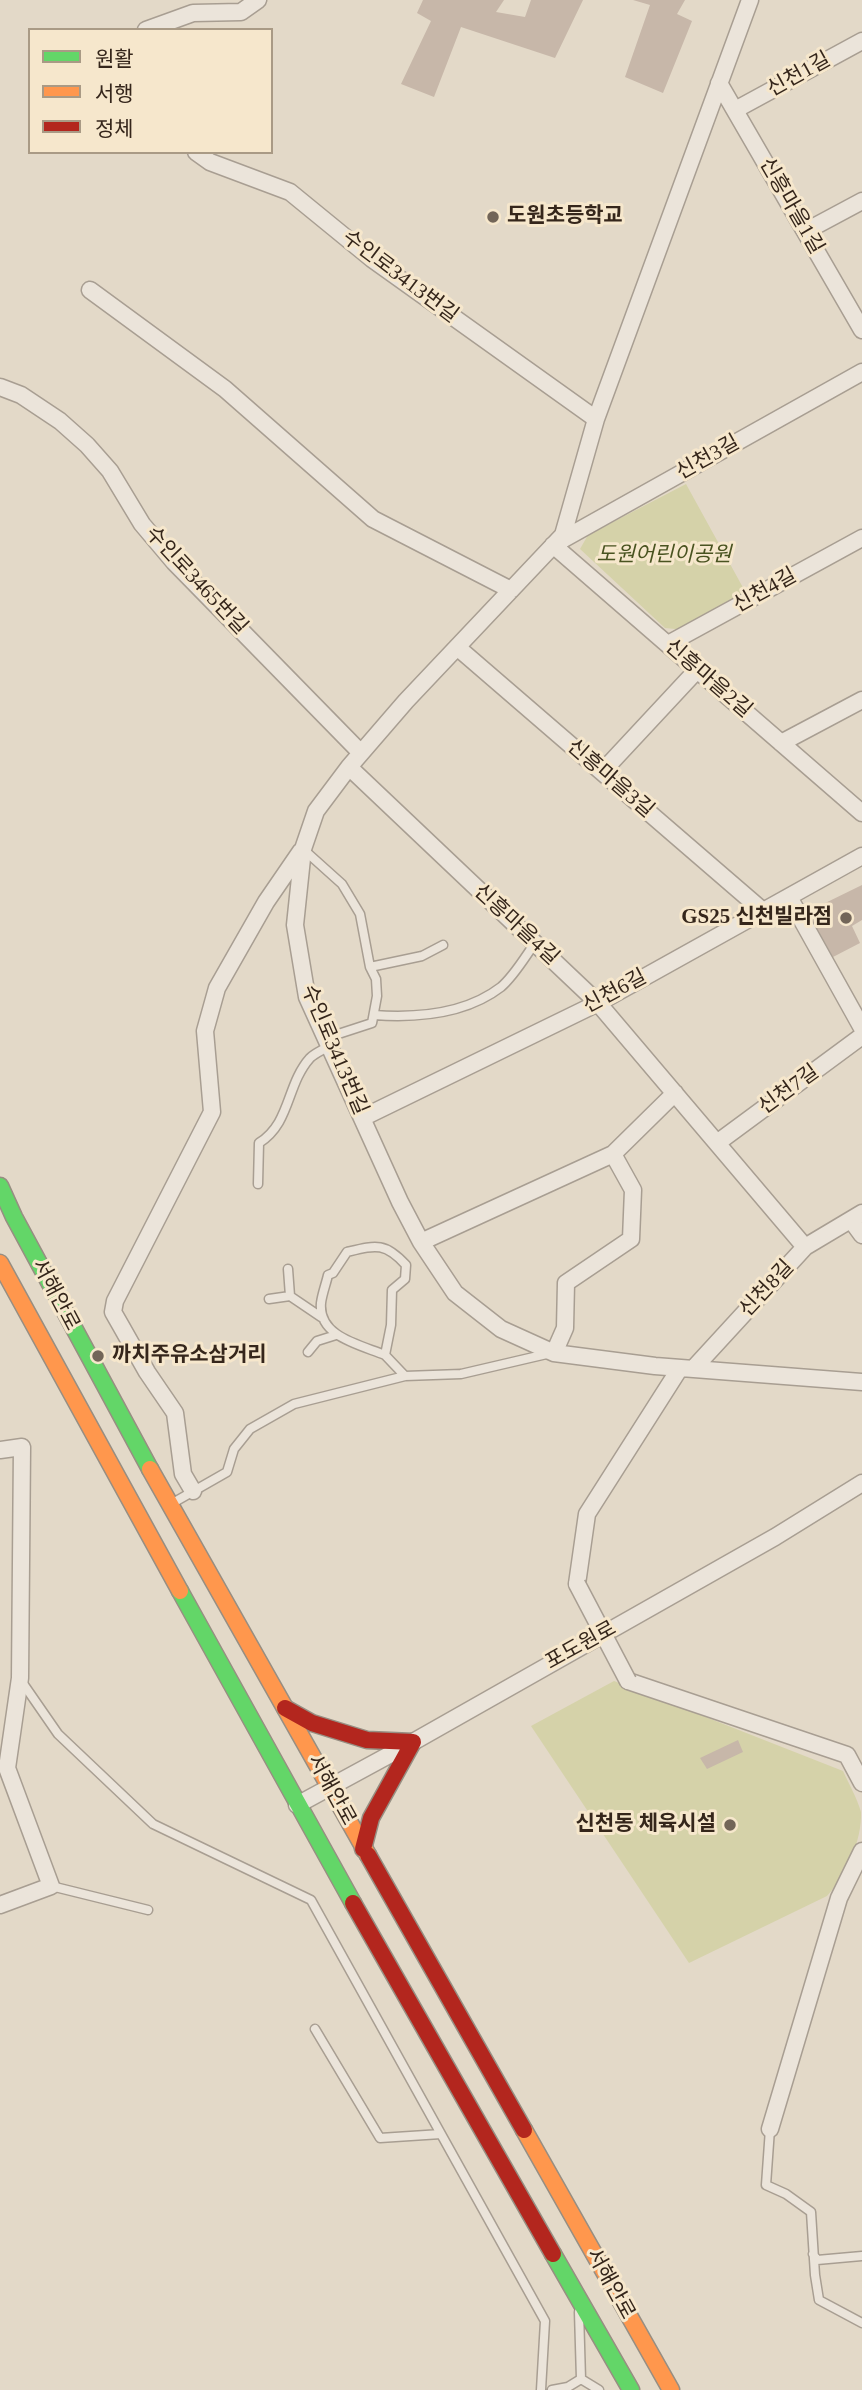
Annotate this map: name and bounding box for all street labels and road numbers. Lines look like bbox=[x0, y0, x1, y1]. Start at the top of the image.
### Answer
street label: 신천1길 bbox=[763, 47, 835, 103]
street label: 신흥마을1길 bbox=[753, 153, 829, 259]
street label: 수인로3413번길 bbox=[337, 225, 463, 329]
street label: 신천3길 bbox=[672, 430, 744, 486]
street label: 수인로3465번길 bbox=[140, 522, 252, 640]
street label: 신천4길 bbox=[729, 563, 801, 619]
street label: 신흥마을2길 bbox=[659, 634, 757, 724]
street label: 신흥마을3길 bbox=[561, 734, 659, 824]
street label: 신흥마을4길 bbox=[468, 879, 564, 971]
street label: 신천6길 bbox=[579, 965, 651, 1019]
street label: 수인로3413번길 bbox=[295, 981, 373, 1119]
street label: 신천7길 bbox=[754, 1060, 824, 1120]
street label: 서해안로 bbox=[26, 1255, 84, 1335]
street label: 신천8길 bbox=[734, 1255, 800, 1323]
street label: 포도원로 bbox=[541, 1616, 621, 1676]
street label: 서해안로 bbox=[301, 1750, 361, 1830]
street label: 서해안로 bbox=[580, 2244, 640, 2324]

